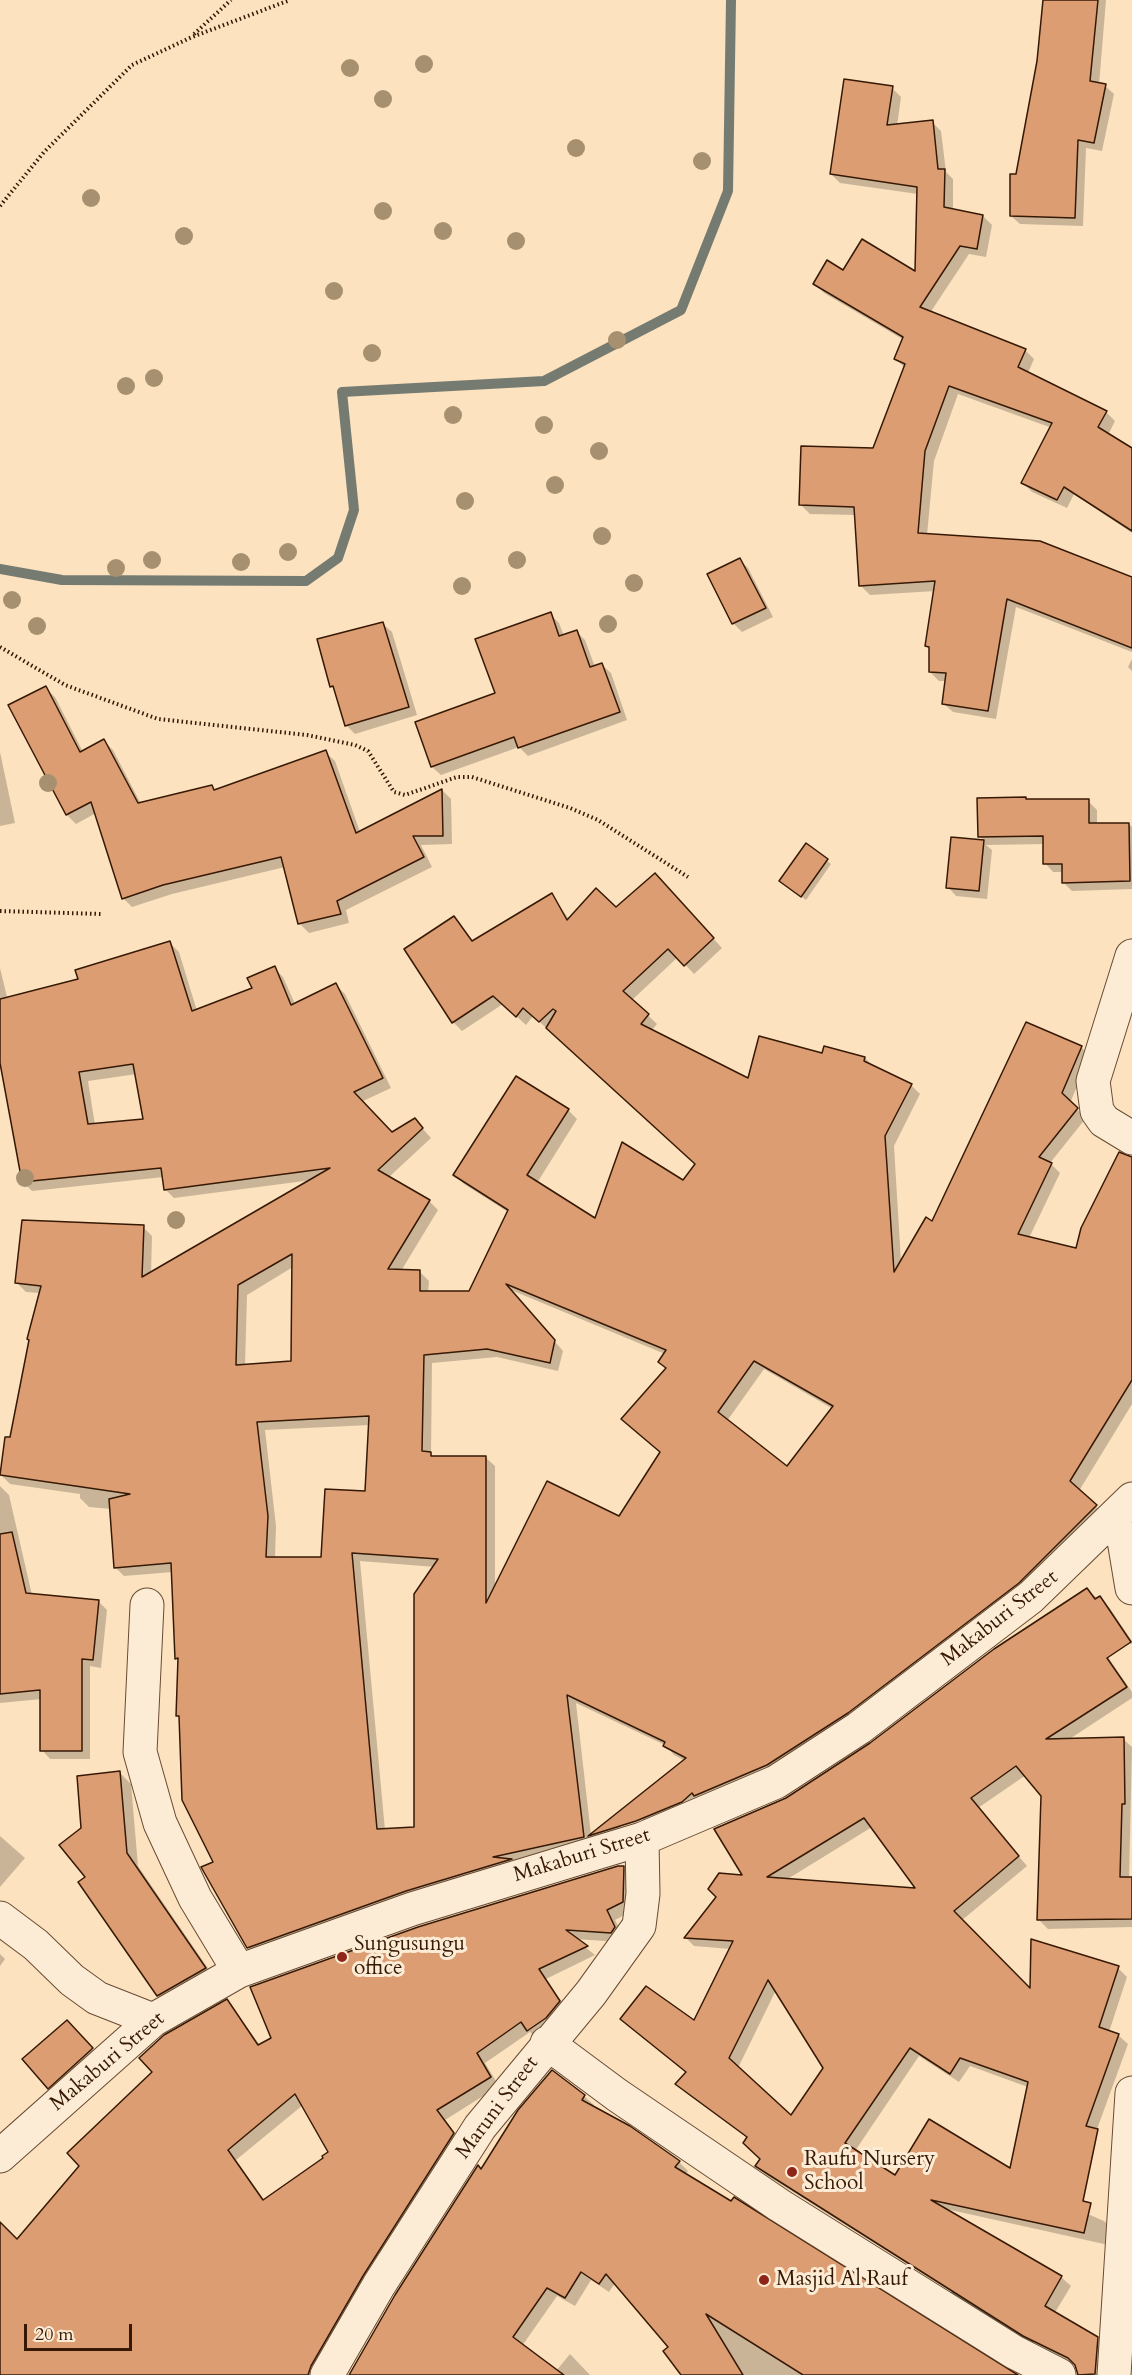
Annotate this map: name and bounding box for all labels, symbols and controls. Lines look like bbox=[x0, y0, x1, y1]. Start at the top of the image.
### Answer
street label: Makaburi Street bbox=[936, 1565, 1064, 1673]
street label: Makaburi Street bbox=[511, 1823, 653, 1889]
place label: Sungusungu office bbox=[354, 1932, 465, 1982]
marker: Sungusungu office bbox=[335, 1950, 349, 1964]
street label: Makaburi Street bbox=[46, 2007, 170, 2117]
street label: Maruni Street bbox=[451, 2052, 545, 2164]
place label: Raufu Nursery School bbox=[804, 2147, 935, 2197]
marker: Raufu Nursery School bbox=[785, 2165, 799, 2179]
place label: Masjid Al Rauf bbox=[776, 2267, 908, 2293]
marker: Masjid Al Rauf bbox=[757, 2273, 771, 2287]
scale bar bbox=[27, 2312, 135, 2350]
text: 20 m bbox=[35, 2322, 74, 2347]

